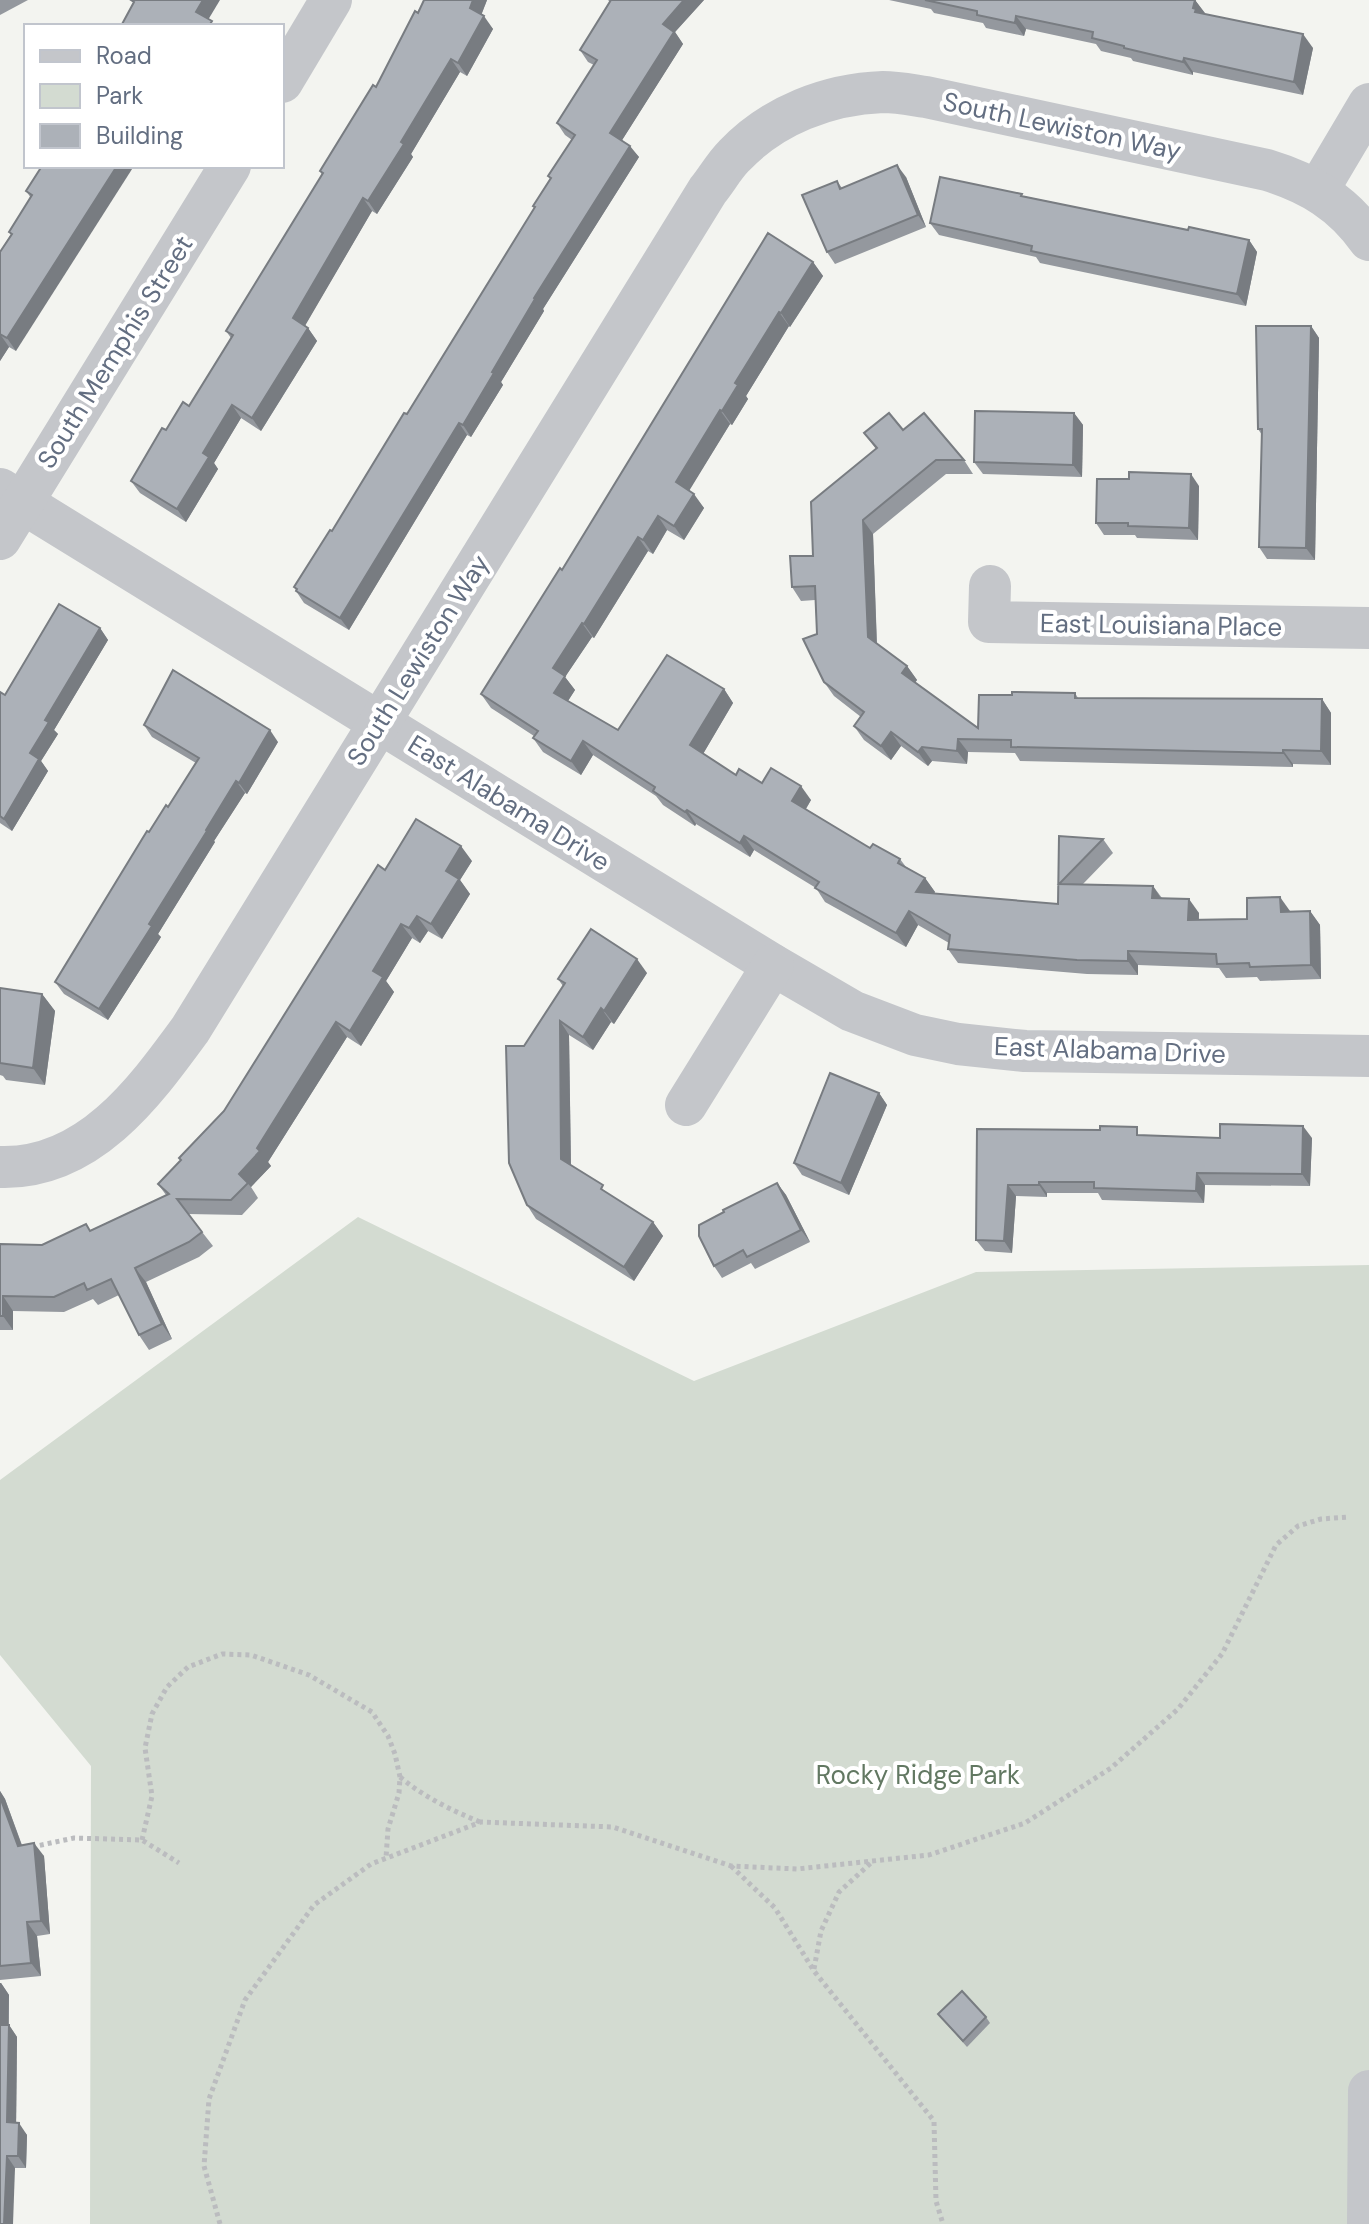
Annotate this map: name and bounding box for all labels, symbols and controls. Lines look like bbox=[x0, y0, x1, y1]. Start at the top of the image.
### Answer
legend bbox=[24, 24, 284, 168]
text: Road bbox=[96, 40, 152, 71]
text: Park bbox=[96, 80, 143, 111]
street label: South Lewiston Way bbox=[940, 84, 1184, 168]
text: Building bbox=[96, 120, 183, 151]
street label: South Memphis Street bbox=[29, 229, 201, 475]
street label: South Lewiston Way bbox=[339, 548, 497, 772]
street label: East Louisiana Place bbox=[1040, 606, 1282, 644]
street label: East Alabama Drive bbox=[402, 727, 616, 879]
street label: East Alabama Drive bbox=[994, 1029, 1226, 1071]
park label: Rocky Ridge Park bbox=[816, 1758, 1020, 1792]

